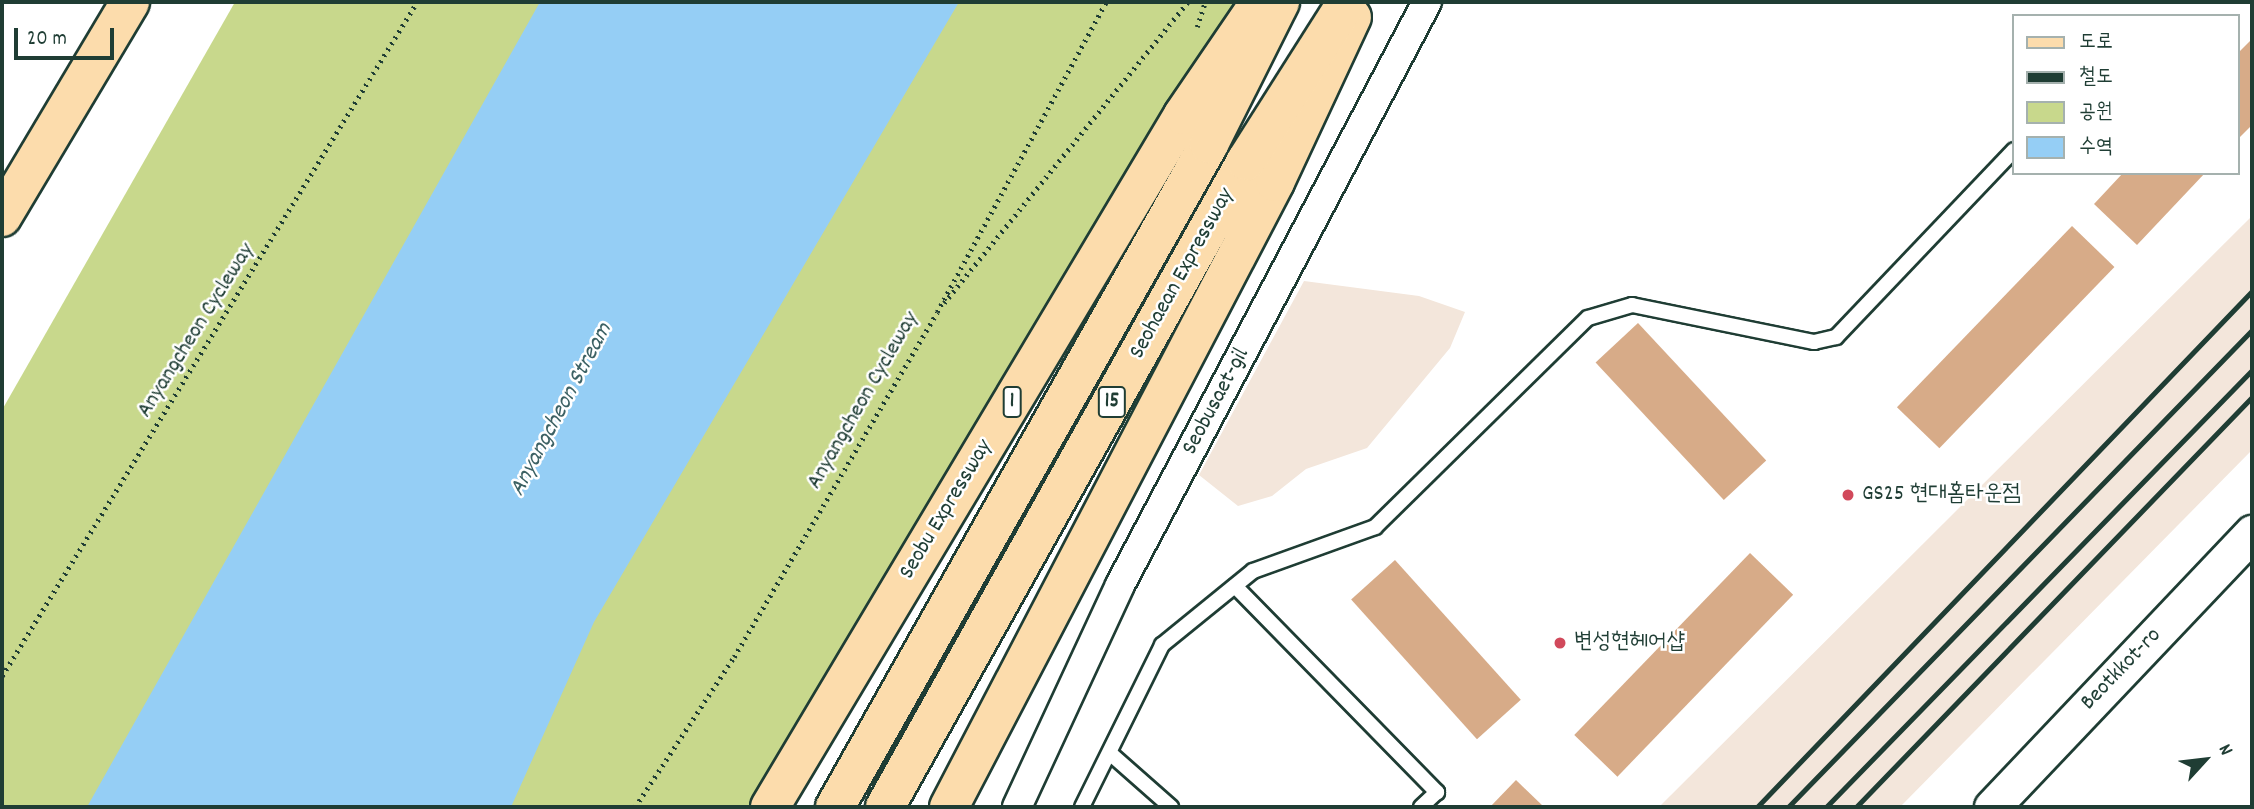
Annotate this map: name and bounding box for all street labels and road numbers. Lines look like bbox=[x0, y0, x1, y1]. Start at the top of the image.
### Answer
street label: Seohaean Expressway bbox=[1125, 184, 1241, 364]
street label: Anyangcheon Cycleway bbox=[132, 239, 262, 423]
street label: Anyangcheon Cycleway bbox=[802, 307, 926, 495]
street label: Seobusaet-gil bbox=[1177, 344, 1257, 460]
road number: 1 bbox=[1002, 384, 1023, 420]
road number: 15 bbox=[1096, 384, 1128, 420]
street label: Seobu Expressway bbox=[894, 435, 1000, 585]
street label: Beotkkot-ro bbox=[2076, 623, 2168, 717]

